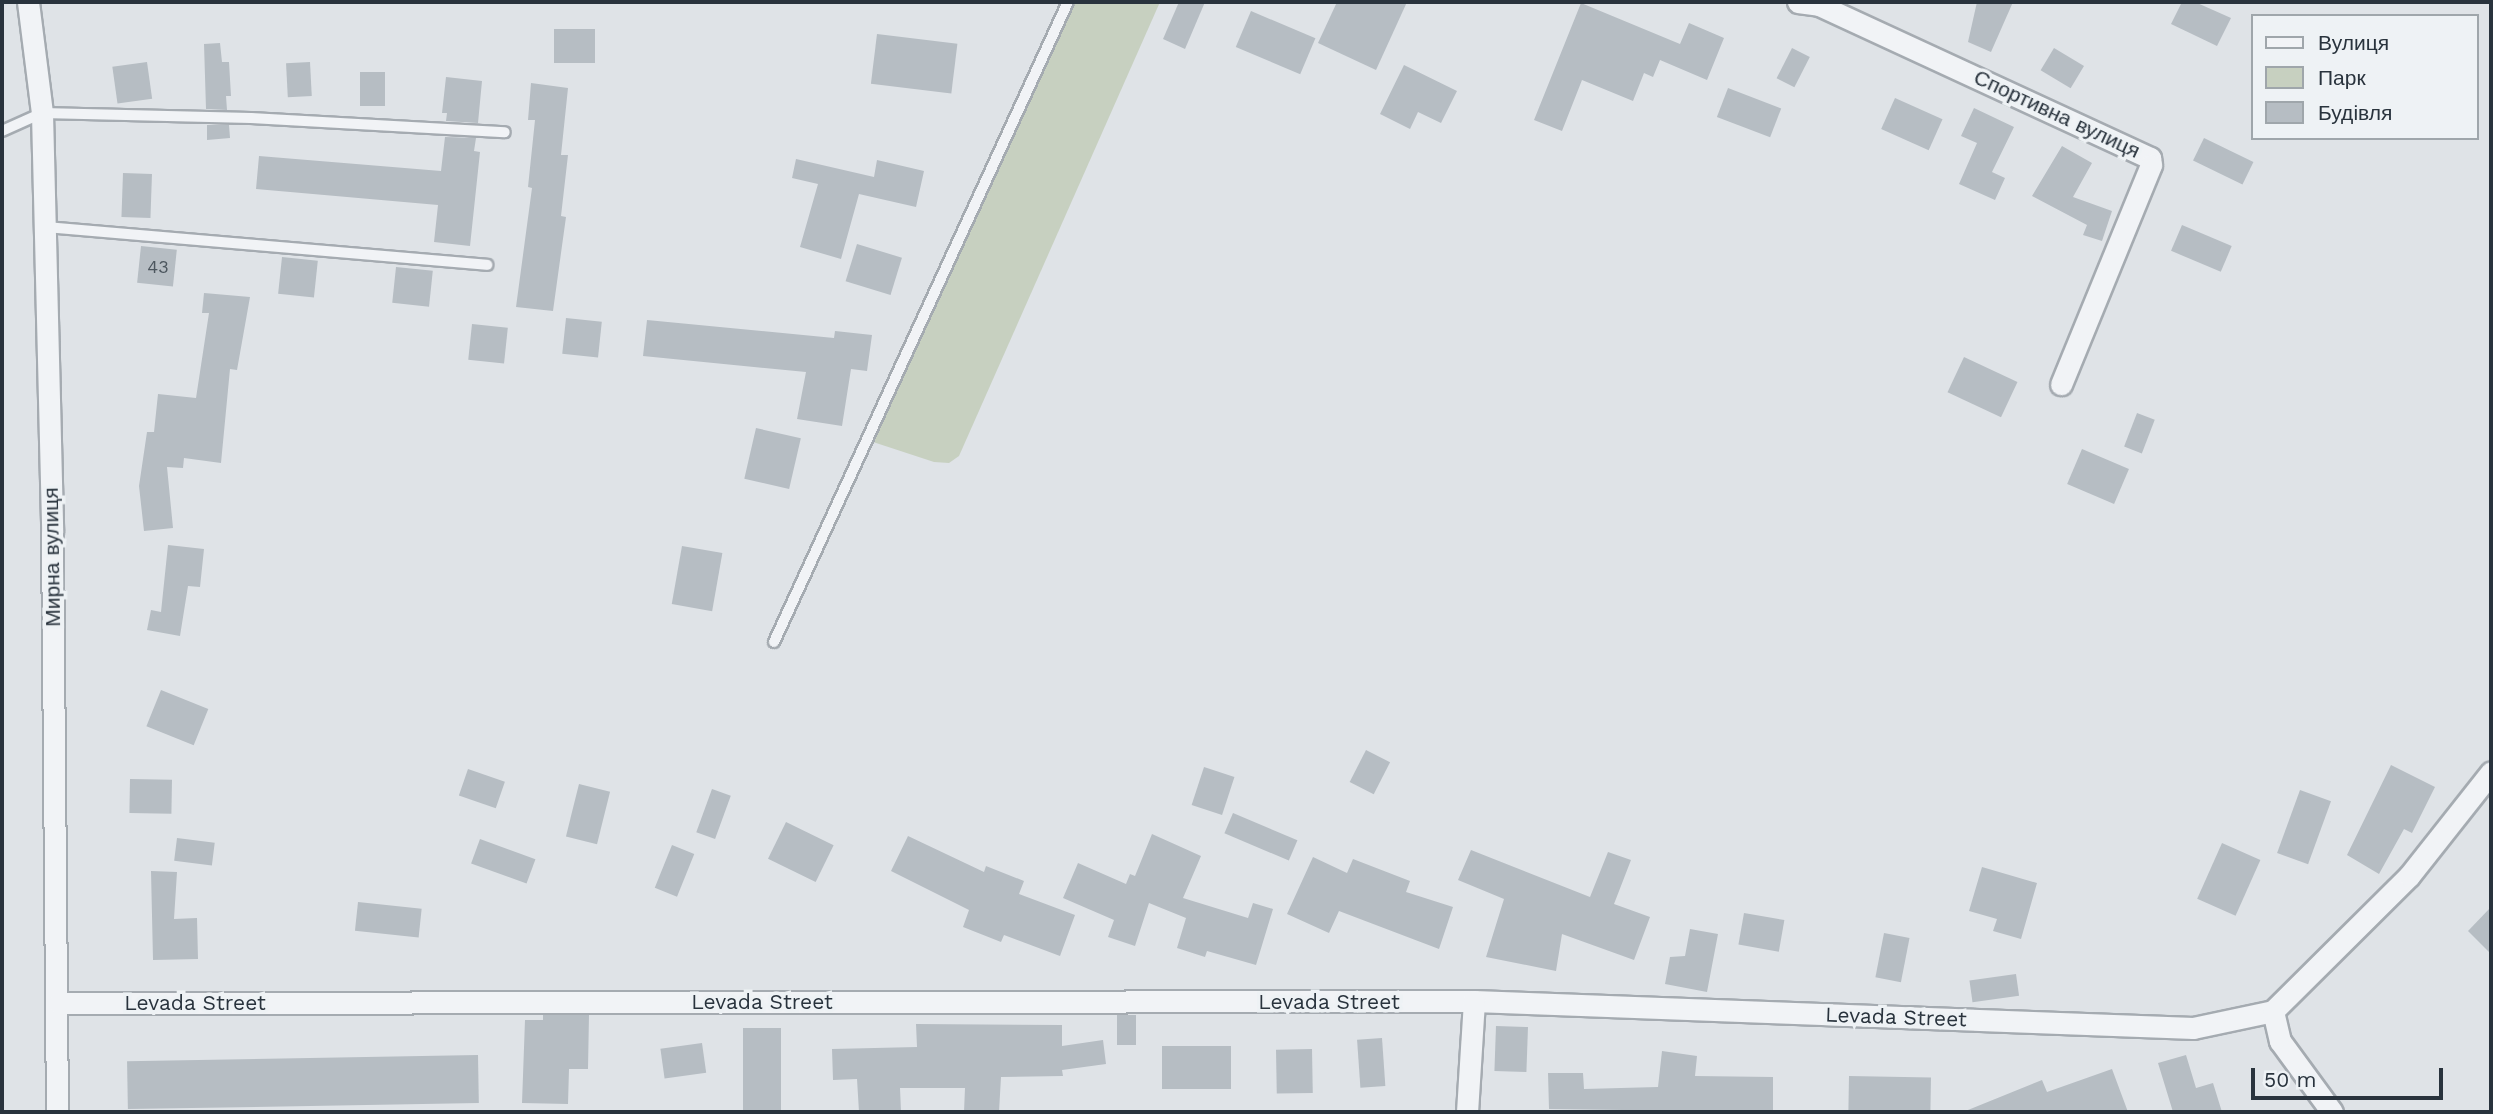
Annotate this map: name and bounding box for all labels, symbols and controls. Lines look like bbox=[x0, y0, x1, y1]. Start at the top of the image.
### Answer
legend bbox=[2252, 14, 2479, 140]
text: Вулиця bbox=[2318, 30, 2389, 55]
street label: Спортивна вулиця bbox=[1970, 64, 2144, 164]
text: Парк bbox=[2318, 65, 2366, 90]
text: Будівля bbox=[2318, 100, 2392, 125]
house number: 43 bbox=[147, 256, 169, 278]
street label: Мирна вулиця bbox=[38, 487, 66, 627]
street label: Levada Street bbox=[691, 989, 833, 1015]
street label: Levada Street bbox=[1258, 989, 1400, 1015]
street label: Levada Street bbox=[124, 990, 266, 1016]
street label: Levada Street bbox=[1825, 1002, 1967, 1032]
scale bar bbox=[2255, 1054, 2448, 1098]
text: 50 m bbox=[2264, 1067, 2316, 1092]

